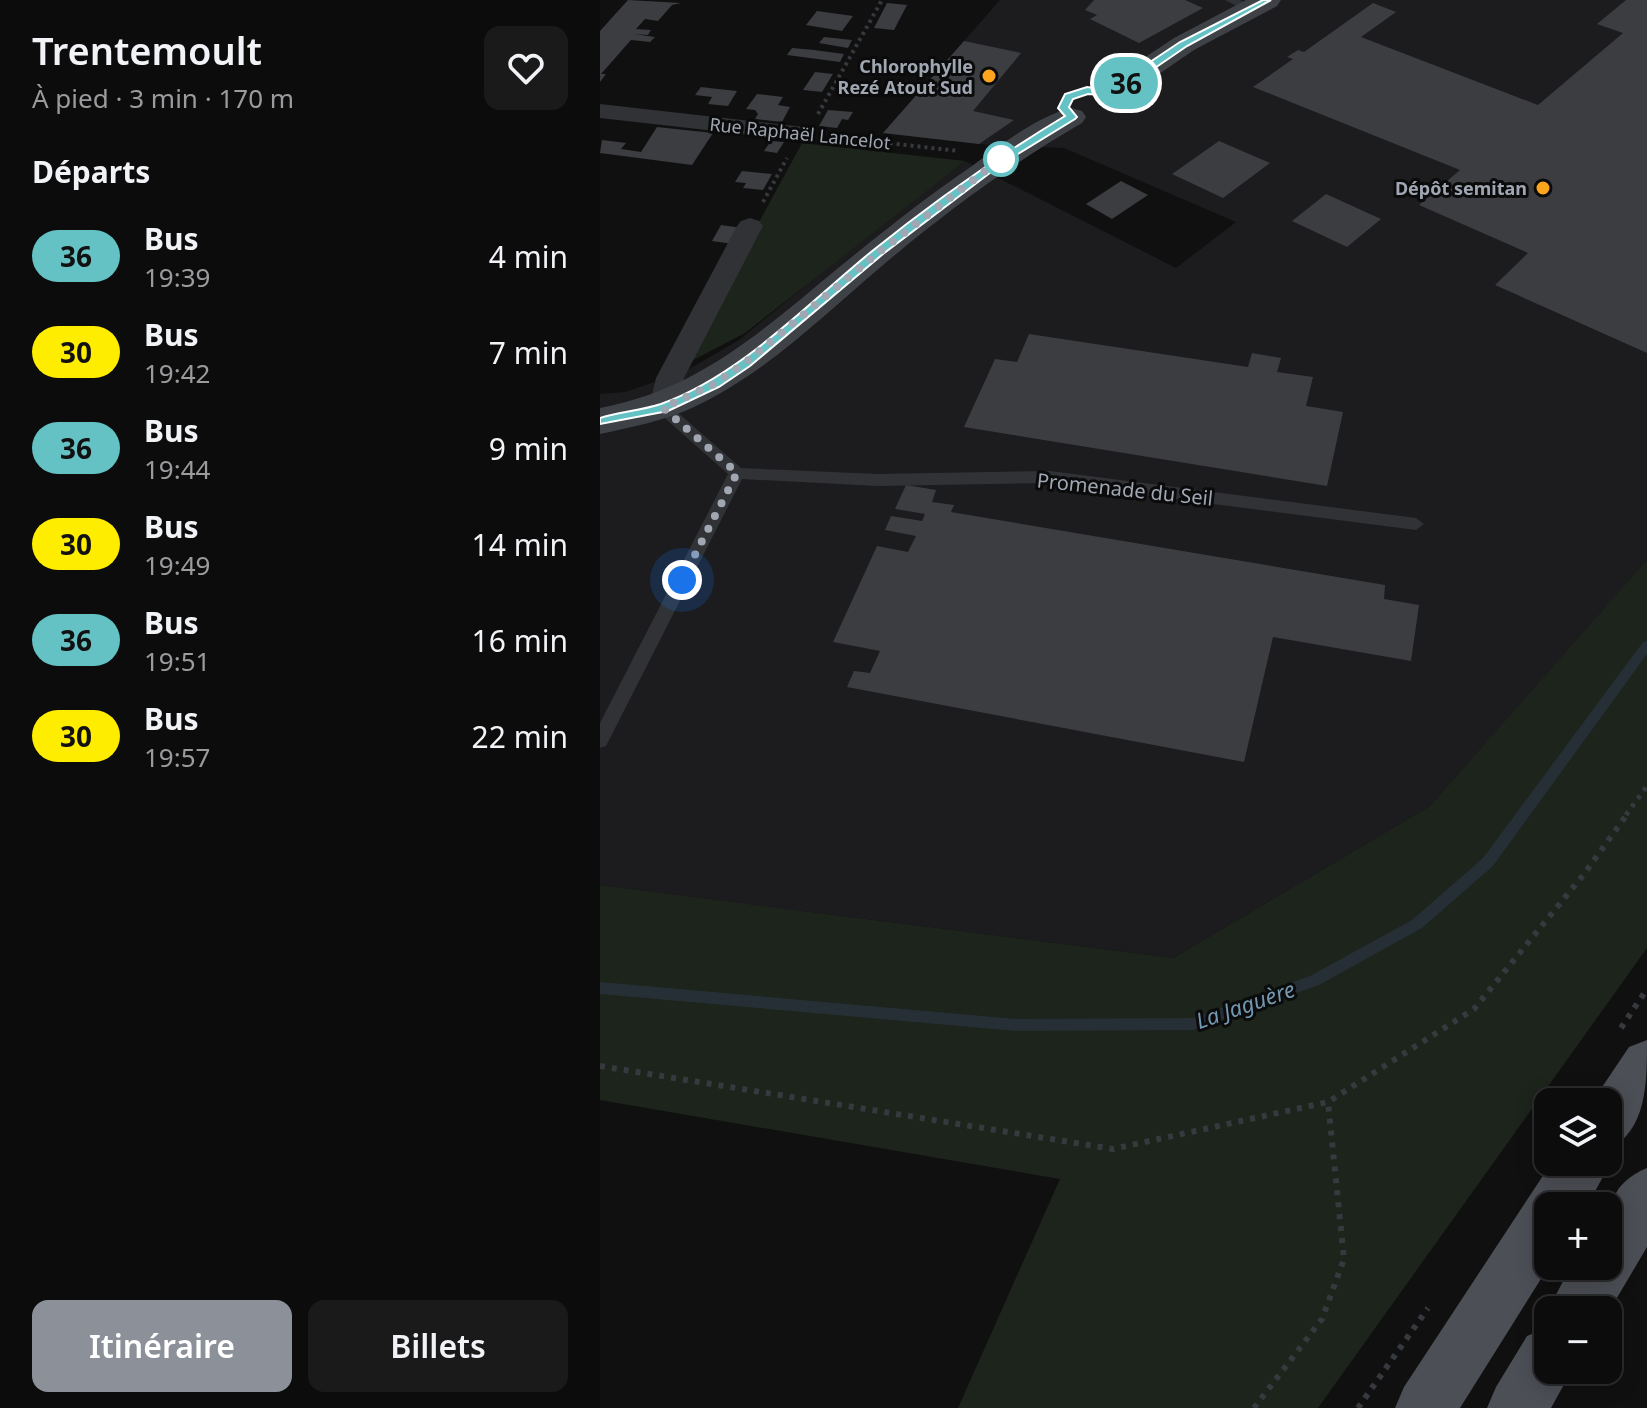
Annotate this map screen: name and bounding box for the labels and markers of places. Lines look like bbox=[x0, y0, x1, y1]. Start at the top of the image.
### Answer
place label: Chlorophylle Rezé Atout Sud bbox=[838, 54, 973, 99]
marker: Chlorophylle Rezé Atout Sud bbox=[980, 67, 998, 85]
unlabelled marker bbox=[984, 142, 1018, 176]
place label: Dépôt semitan bbox=[1395, 176, 1527, 200]
marker: Dépôt semitan bbox=[1534, 179, 1552, 197]

